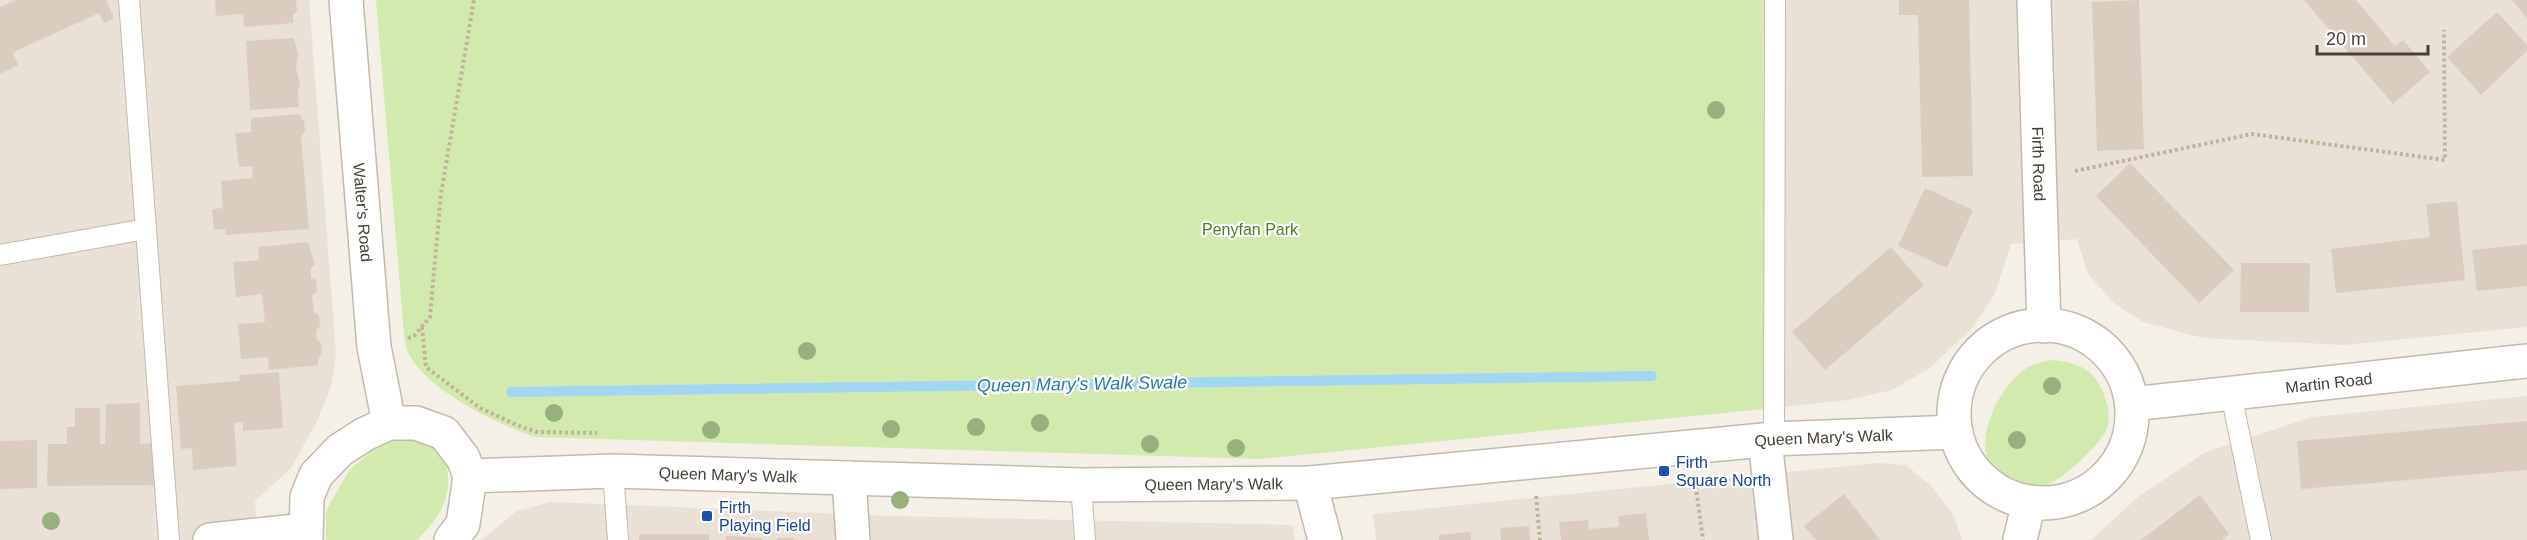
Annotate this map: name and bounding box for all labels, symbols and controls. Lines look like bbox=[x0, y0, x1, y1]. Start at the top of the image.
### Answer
scale bar bbox=[2317, 18, 2428, 56]
text: 20 m bbox=[2326, 29, 2366, 49]
street label: Firth Road bbox=[2029, 126, 2048, 202]
street label: Walter's Road bbox=[350, 162, 375, 263]
park label: Penyfan Park bbox=[1202, 221, 1299, 238]
street label: Martin Road bbox=[2285, 370, 2373, 396]
water label: Queen Mary's Walk Swale bbox=[977, 372, 1187, 396]
street label: Queen Mary's Walk bbox=[1754, 426, 1894, 450]
place label: Firth Square North bbox=[1676, 454, 1771, 489]
street label: Queen Mary's Walk bbox=[658, 464, 798, 486]
marker: Firth Square North bbox=[1657, 464, 1671, 478]
street label: Queen Mary's Walk bbox=[1144, 475, 1284, 493]
place label: Firth Playing Field bbox=[719, 499, 811, 534]
marker: Firth Playing Field bbox=[700, 509, 714, 523]

